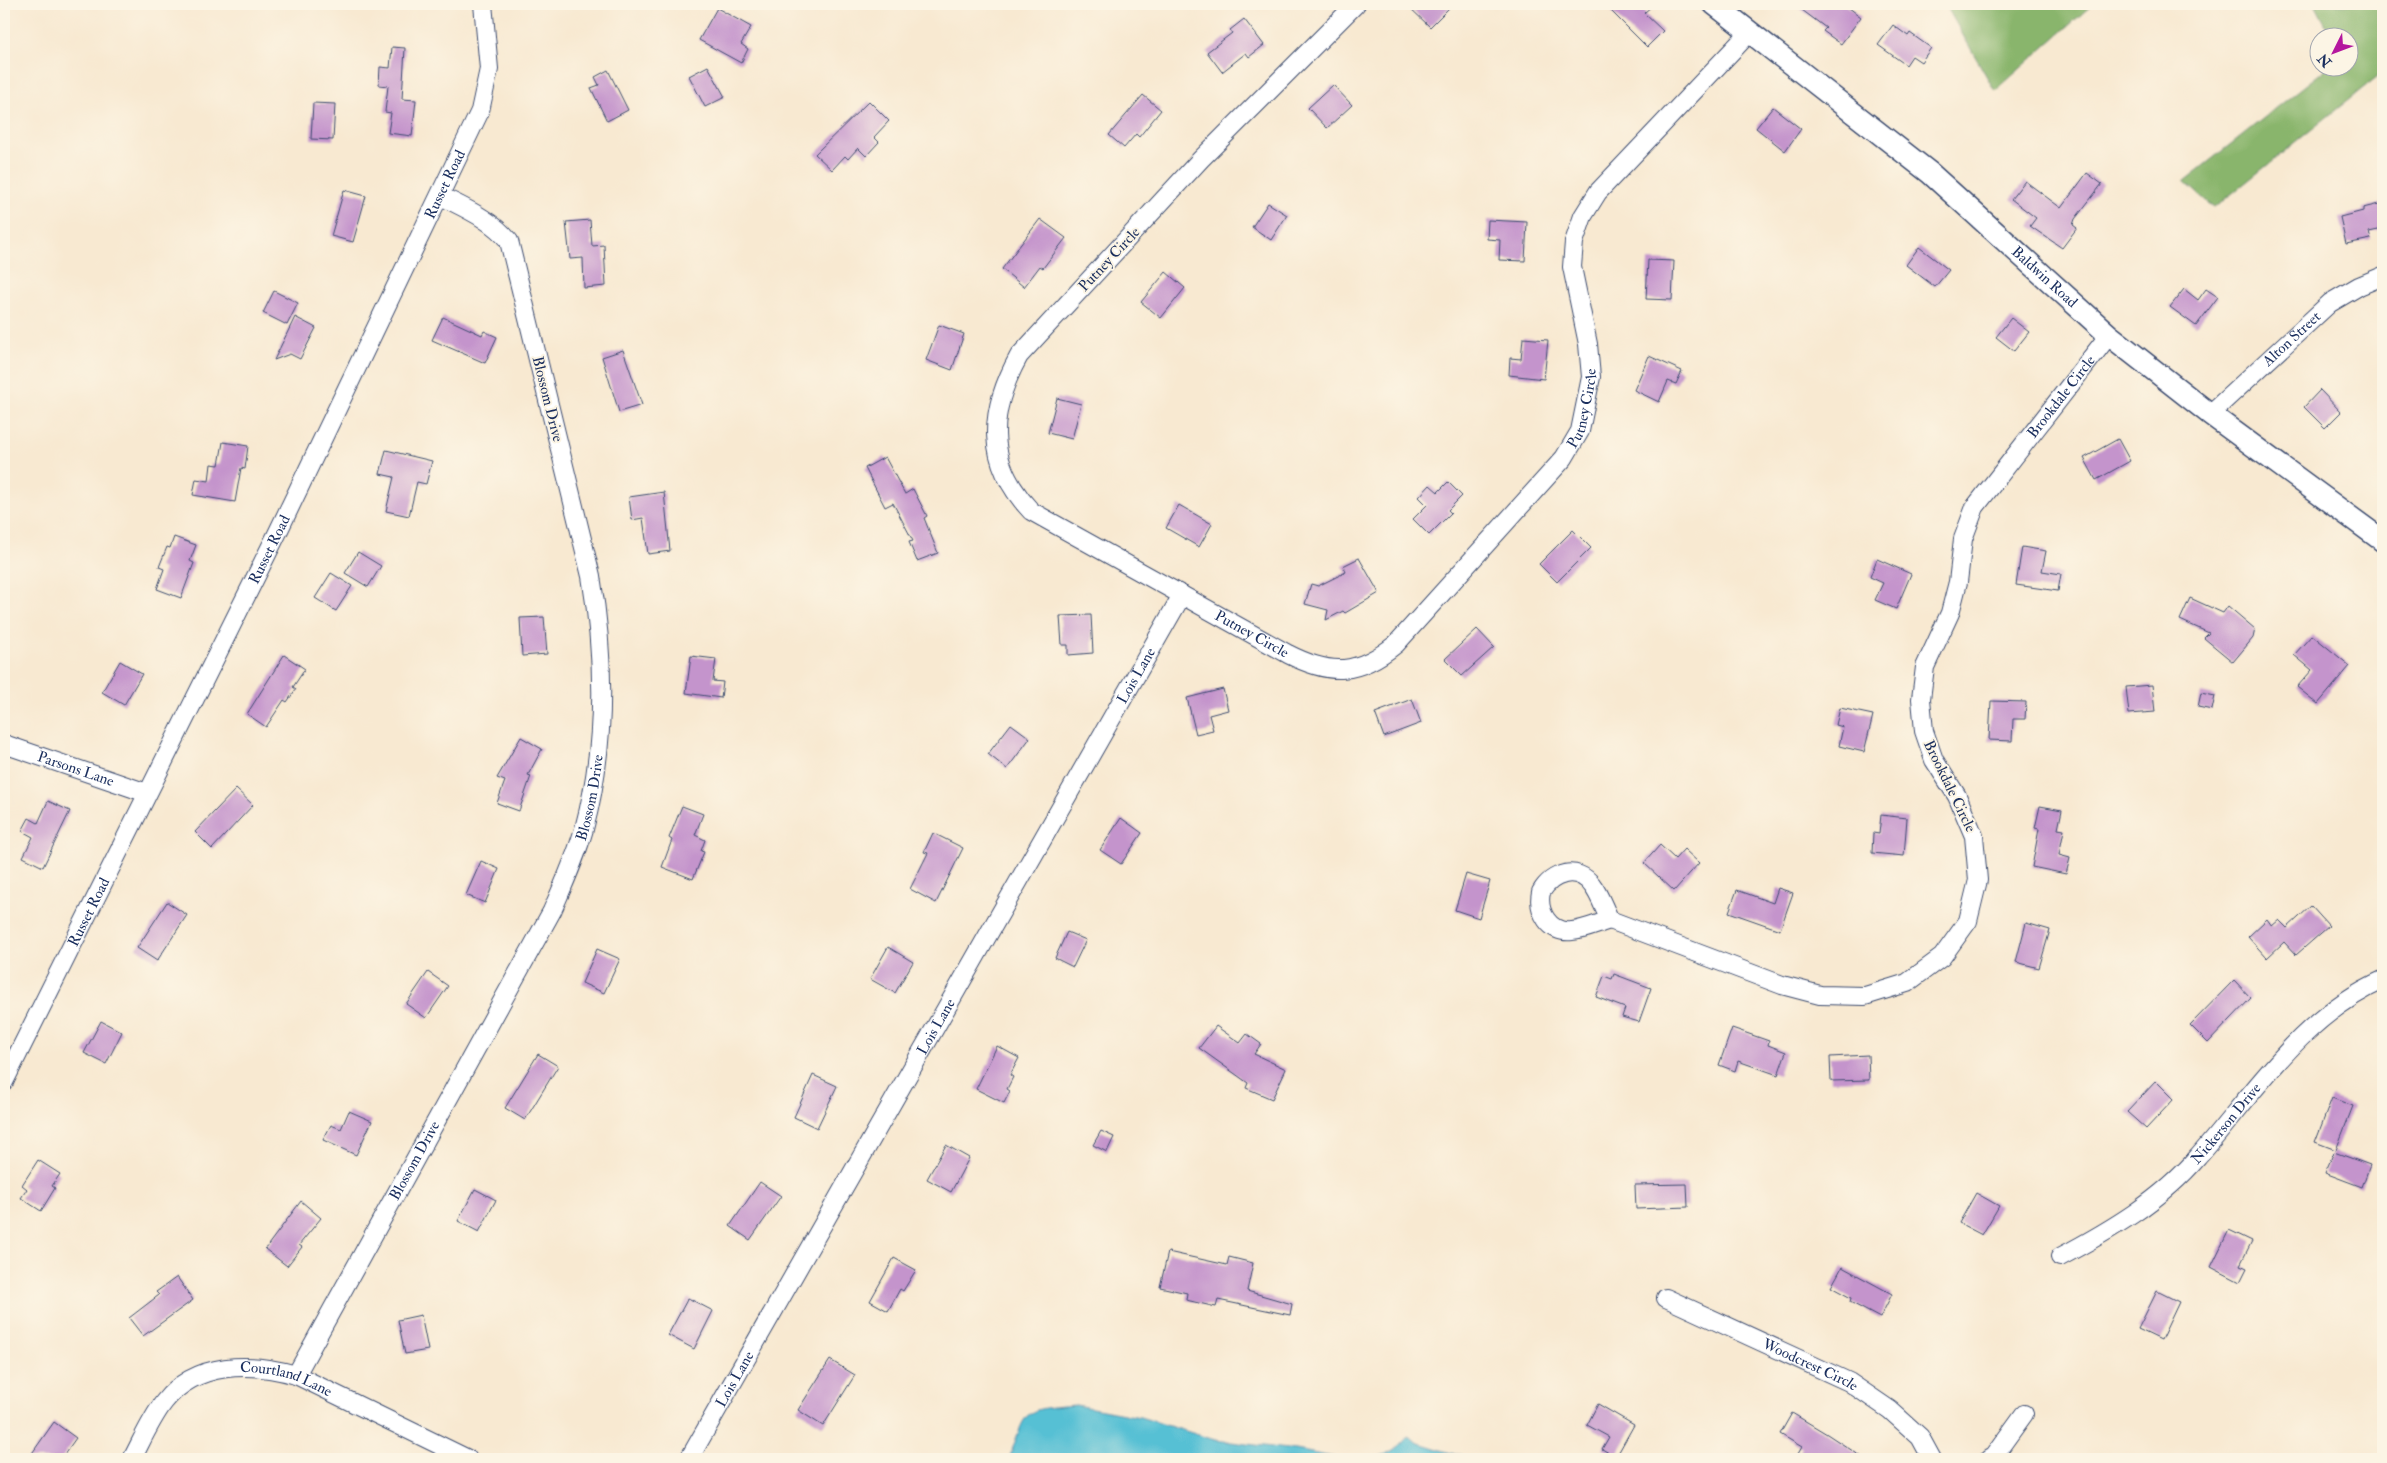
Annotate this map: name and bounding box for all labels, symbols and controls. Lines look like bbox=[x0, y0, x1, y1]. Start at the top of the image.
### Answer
north arrow bbox=[2310, 28, 2360, 78]
text: N bbox=[2314, 50, 2336, 71]
street label: Russet Road bbox=[421, 146, 470, 222]
street label: Putney Circle bbox=[1075, 223, 1144, 296]
street label: Baldwin Road bbox=[2007, 242, 2082, 312]
street label: Alton Street bbox=[2258, 307, 2325, 371]
street label: Brookdale Circle bbox=[2023, 352, 2100, 442]
street label: Blossom Drive bbox=[528, 354, 567, 444]
street label: Putney Circle bbox=[1563, 368, 1601, 452]
street label: Russet Road bbox=[245, 512, 295, 587]
street label: Putney Circle bbox=[1211, 606, 1292, 663]
street label: Lois Lane bbox=[1113, 644, 1160, 707]
street label: Brookdale Circle bbox=[1919, 737, 1980, 835]
street label: Parsons Lane bbox=[35, 747, 117, 791]
street label: Blossom Drive bbox=[572, 754, 608, 843]
street label: Russet Road bbox=[64, 874, 115, 950]
street label: Lois Lane bbox=[913, 995, 960, 1058]
street label: Nickerson Drive bbox=[2187, 1079, 2265, 1168]
street label: Blossom Drive bbox=[385, 1118, 444, 1204]
street label: Woodcrest Circle bbox=[1758, 1334, 1862, 1396]
street label: Lois Lane bbox=[712, 1348, 759, 1411]
street label: Courtland Lane bbox=[240, 1358, 335, 1401]

